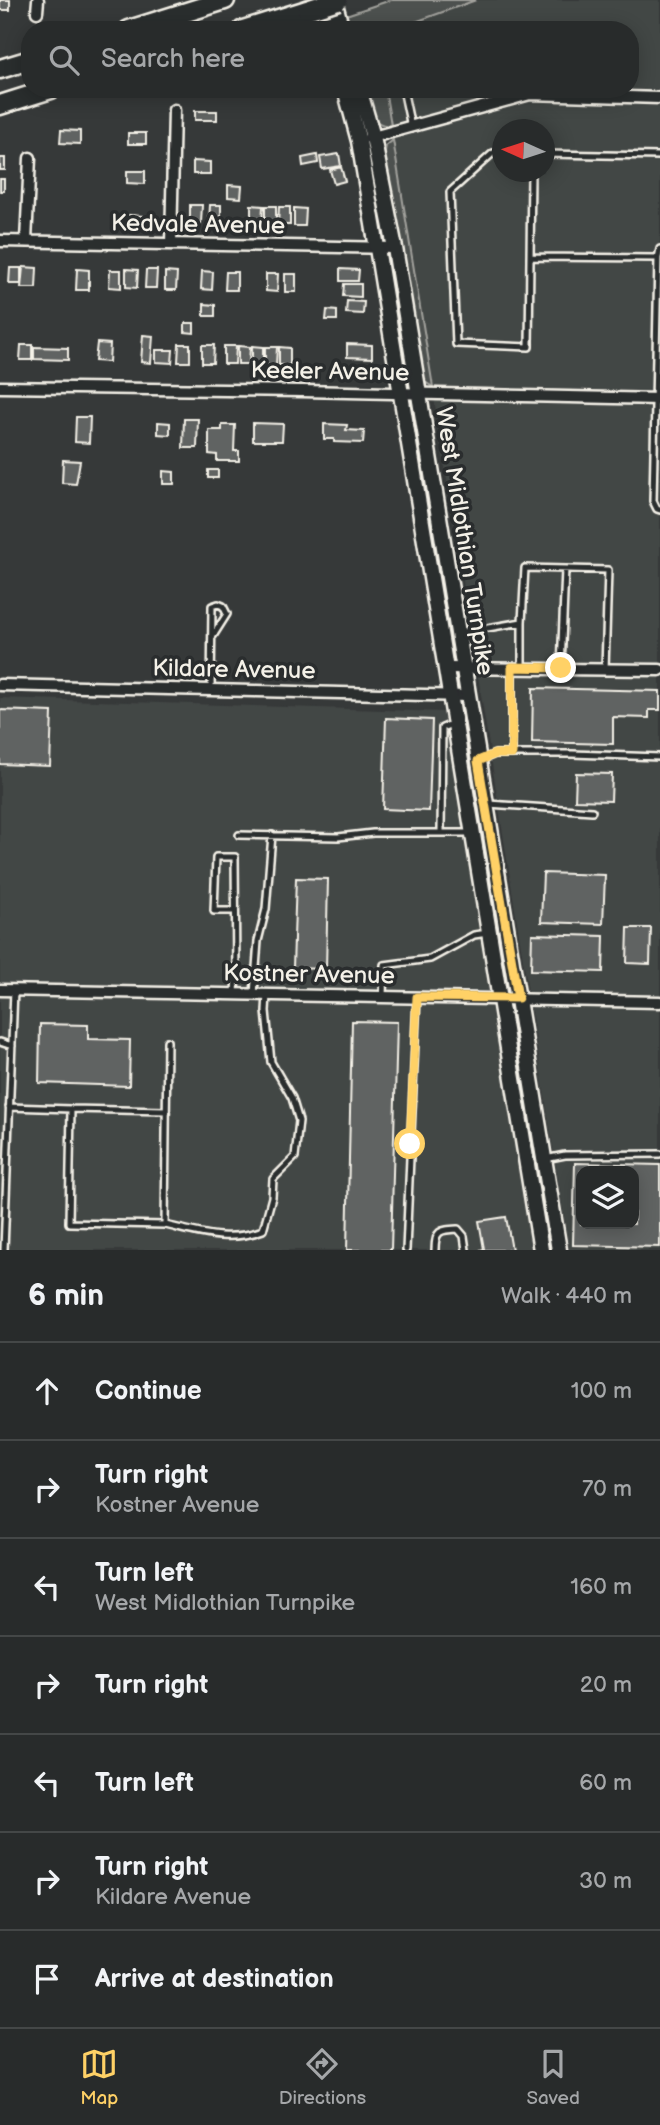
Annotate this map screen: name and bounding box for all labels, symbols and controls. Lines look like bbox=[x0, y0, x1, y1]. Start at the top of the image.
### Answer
search box bbox=[21, 21, 639, 98]
icon: search bbox=[45, 41, 83, 79]
text: Search here bbox=[101, 44, 245, 75]
north arrow bbox=[492, 119, 555, 182]
street label: Kedvale Avenue bbox=[111, 208, 285, 241]
street label: Keeler Avenue bbox=[250, 356, 410, 387]
street label: West Midlothian Turnpike bbox=[429, 405, 500, 677]
route end bbox=[545, 652, 576, 683]
street label: Kildare Avenue bbox=[152, 654, 316, 685]
street label: Kostner Avenue bbox=[223, 959, 395, 990]
route start bbox=[394, 1128, 425, 1159]
map controls bbox=[576, 1166, 639, 1229]
button: layers bbox=[576, 1166, 639, 1229]
text: 6 min bbox=[28, 1278, 104, 1314]
text: Walk · 440 m bbox=[501, 1282, 632, 1310]
icon: ahead bbox=[28, 1372, 66, 1410]
text: Continue bbox=[95, 1376, 202, 1407]
text: 100 m bbox=[571, 1377, 632, 1405]
text: Turn right bbox=[95, 1460, 208, 1491]
icon: right bbox=[28, 1470, 66, 1508]
text: 70 m bbox=[582, 1475, 632, 1503]
text: Kostner Avenue bbox=[95, 1491, 259, 1519]
text: Turn left bbox=[95, 1558, 194, 1589]
icon: left bbox=[28, 1568, 66, 1606]
text: 160 m bbox=[570, 1573, 632, 1601]
text: West Midlothian Turnpike bbox=[95, 1589, 355, 1617]
icon: right bbox=[28, 1666, 66, 1704]
text: Turn right bbox=[95, 1670, 208, 1701]
text: 20 m bbox=[580, 1671, 632, 1699]
icon: left bbox=[28, 1764, 66, 1802]
text: Turn left bbox=[95, 1768, 194, 1799]
text: 60 m bbox=[579, 1769, 632, 1797]
text: Turn right bbox=[95, 1852, 208, 1883]
icon: right bbox=[28, 1862, 66, 1900]
text: 30 m bbox=[579, 1867, 632, 1895]
text: Kildare Avenue bbox=[95, 1883, 251, 1911]
icon: arrive bbox=[28, 1960, 66, 1998]
text: Arrive at destination bbox=[95, 1964, 334, 1995]
tab: Map bbox=[80, 2045, 118, 2110]
tab: Directions bbox=[279, 2045, 366, 2110]
tab: Saved bbox=[526, 2045, 580, 2110]

